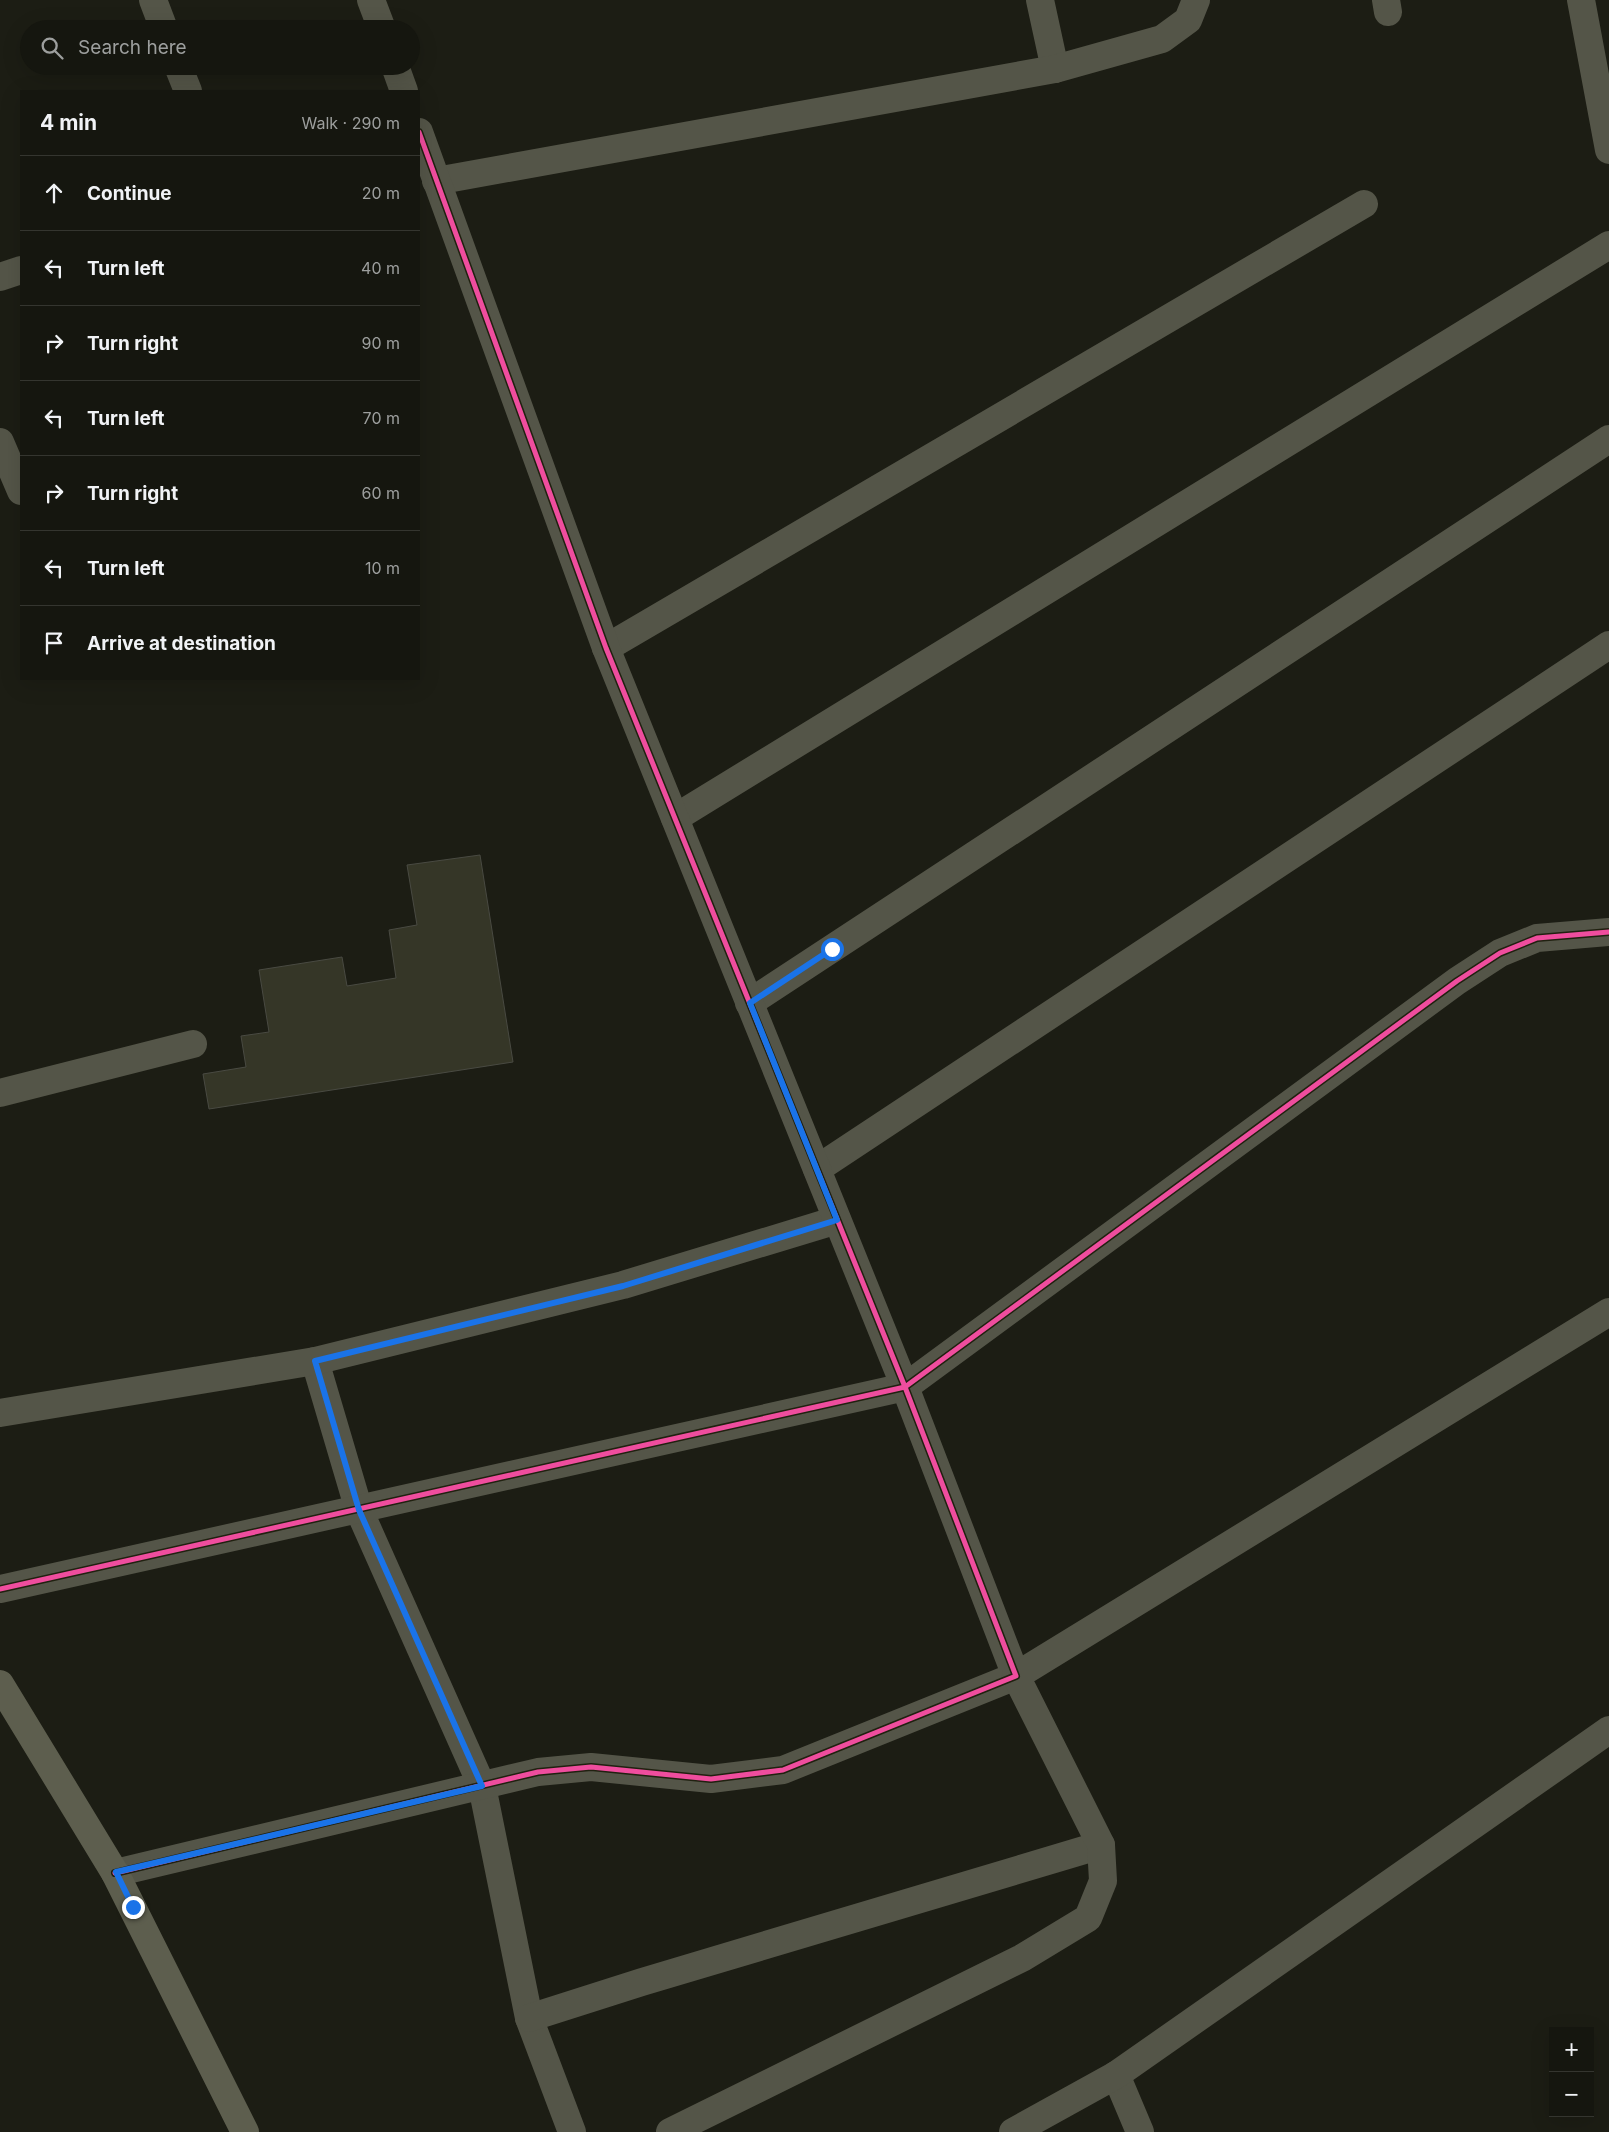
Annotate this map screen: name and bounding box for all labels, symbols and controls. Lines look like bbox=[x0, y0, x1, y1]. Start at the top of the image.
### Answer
search box bbox=[20, 20, 420, 75]
icon: search bbox=[38, 34, 66, 62]
text: Search here bbox=[78, 36, 187, 59]
text: 4 min bbox=[40, 110, 97, 135]
text: Walk · 290 m bbox=[302, 113, 400, 133]
icon: ahead bbox=[40, 179, 68, 207]
text: Continue bbox=[87, 182, 172, 205]
text: 20 m bbox=[362, 183, 400, 203]
icon: left bbox=[40, 254, 68, 282]
text: Turn left bbox=[87, 257, 165, 280]
text: 40 m bbox=[361, 258, 400, 278]
icon: right bbox=[40, 329, 68, 357]
text: Turn right bbox=[87, 332, 178, 355]
text: 90 m bbox=[361, 333, 400, 353]
icon: left bbox=[40, 404, 68, 432]
text: Turn left bbox=[87, 407, 165, 430]
text: 70 m bbox=[363, 408, 400, 428]
icon: right bbox=[40, 479, 68, 507]
text: Turn right bbox=[87, 482, 178, 505]
text: 60 m bbox=[361, 483, 400, 503]
icon: left bbox=[40, 554, 68, 582]
text: Turn left bbox=[87, 557, 165, 580]
text: 10 m bbox=[365, 558, 400, 578]
icon: arrive bbox=[40, 629, 68, 657]
text: Arrive at destination bbox=[87, 632, 276, 655]
route start bbox=[821, 938, 844, 961]
route end bbox=[122, 1896, 145, 1919]
map controls bbox=[1549, 2027, 1594, 2117]
button: + bbox=[1549, 2027, 1594, 2072]
button: − bbox=[1549, 2072, 1594, 2117]

